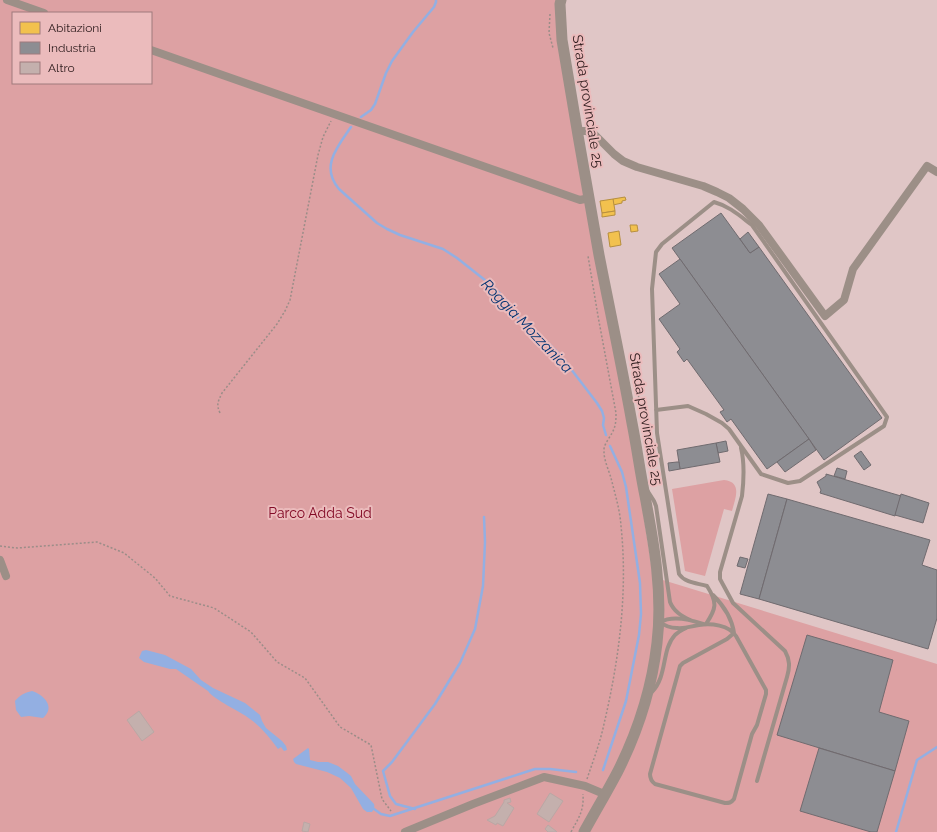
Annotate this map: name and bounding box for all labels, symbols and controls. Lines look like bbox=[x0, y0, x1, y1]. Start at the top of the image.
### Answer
legend bbox=[12, 12, 152, 84]
text: Abitazioni bbox=[48, 21, 102, 35]
street label: Strada provinciale 25 bbox=[570, 33, 606, 169]
text: Industria bbox=[48, 41, 96, 55]
text: Altro bbox=[48, 61, 75, 75]
water label: Roggia Mozzanica bbox=[478, 275, 576, 377]
street label: Strada provinciale 25 bbox=[626, 351, 666, 487]
park label: Parco Adda Sud bbox=[268, 505, 372, 521]

